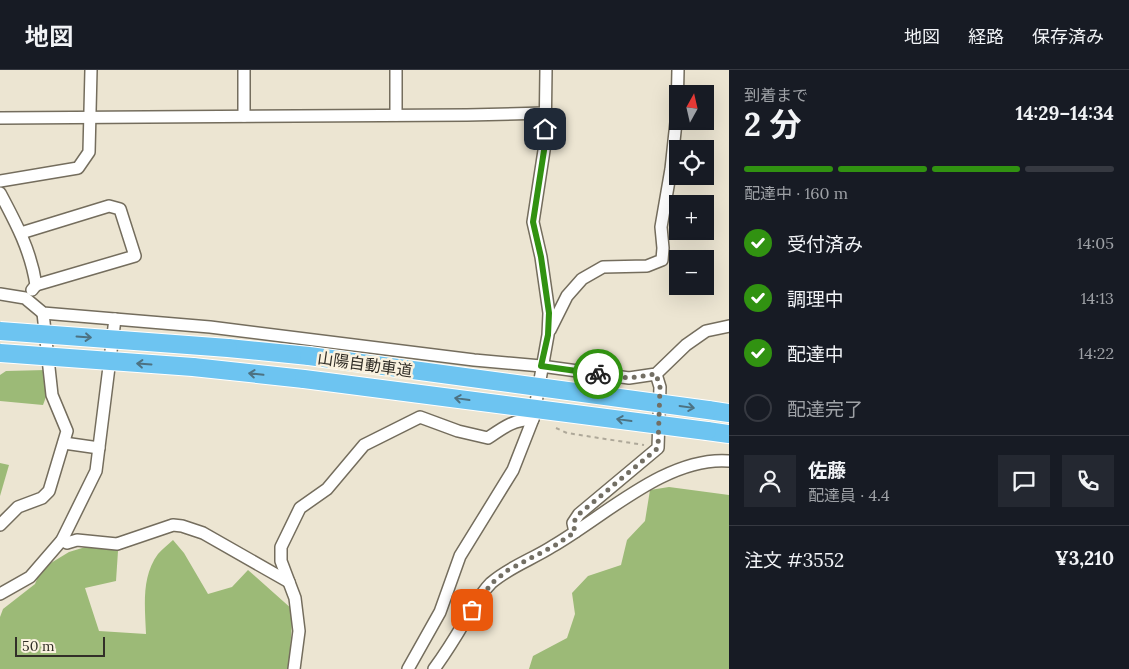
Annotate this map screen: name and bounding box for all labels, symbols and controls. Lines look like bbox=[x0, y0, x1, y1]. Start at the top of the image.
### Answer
text: 地図 bbox=[25, 21, 73, 52]
text: 地図 bbox=[904, 25, 940, 48]
text: 経路 bbox=[968, 25, 1004, 48]
text: 保存済み bbox=[1032, 25, 1104, 48]
north arrow bbox=[669, 85, 714, 130]
map controls bbox=[669, 85, 714, 295]
text: 到着まで bbox=[744, 85, 808, 105]
text: 14:29–14:34 bbox=[1015, 101, 1114, 125]
text: 2 分 bbox=[744, 104, 801, 145]
pin bbox=[524, 108, 566, 150]
icon: home bbox=[531, 115, 559, 143]
button: locate bbox=[669, 140, 714, 185]
text: 配達中 · 160 m bbox=[744, 183, 848, 203]
button: + bbox=[669, 195, 714, 240]
icon: check bbox=[744, 229, 772, 257]
text: 受付済み bbox=[787, 232, 863, 256]
text: 14:05 bbox=[1077, 233, 1114, 253]
button: − bbox=[669, 250, 714, 295]
icon: check bbox=[744, 284, 772, 312]
text: 調理中 bbox=[787, 287, 844, 311]
text: 14:13 bbox=[1081, 288, 1114, 308]
one-way arrow bbox=[75, 333, 91, 342]
icon: check bbox=[744, 339, 772, 367]
text: 配達中 bbox=[787, 342, 844, 366]
text: 14:22 bbox=[1078, 343, 1114, 363]
street label: 山陽自動車道 bbox=[316, 347, 414, 381]
courier bbox=[573, 349, 623, 399]
one-way arrow bbox=[136, 359, 152, 368]
icon: bike bbox=[584, 360, 612, 388]
one-way arrow bbox=[248, 369, 264, 379]
one-way arrow bbox=[455, 393, 471, 403]
text: 配達完了 bbox=[787, 397, 863, 421]
one-way arrow bbox=[679, 402, 695, 412]
one-way arrow bbox=[616, 415, 632, 425]
button: person bbox=[744, 455, 796, 507]
button: chat bbox=[998, 455, 1050, 507]
button: phone bbox=[1062, 455, 1114, 507]
text: 佐藤 bbox=[808, 458, 846, 482]
text: 配達員 · 4.4 bbox=[808, 485, 890, 505]
text: ¥3,210 bbox=[1055, 546, 1114, 570]
text: 注文 #3552 bbox=[744, 548, 844, 572]
pin bbox=[451, 589, 493, 631]
icon: bag bbox=[458, 596, 486, 624]
scale bar bbox=[15, 634, 105, 657]
text: 50 m bbox=[22, 637, 55, 655]

